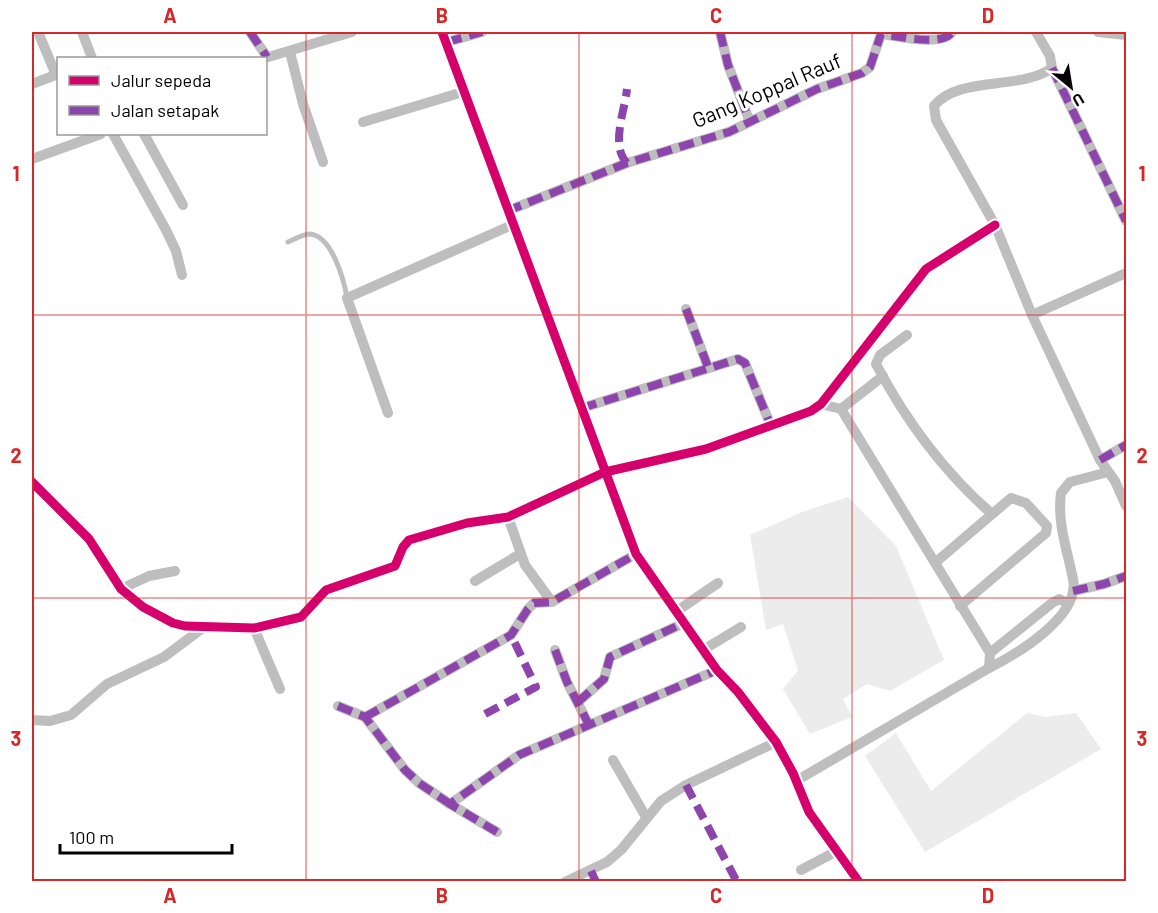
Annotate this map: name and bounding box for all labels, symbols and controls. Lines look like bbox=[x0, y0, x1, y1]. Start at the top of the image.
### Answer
text: A bbox=[163, 3, 177, 27]
text: B bbox=[436, 3, 448, 27]
text: C bbox=[710, 3, 722, 27]
text: D bbox=[982, 3, 994, 27]
street label: Gang Koppal Rauf bbox=[688, 47, 845, 132]
legend bbox=[57, 57, 267, 135]
north arrow bbox=[1041, 57, 1101, 117]
text: Jalur sepeda bbox=[111, 69, 211, 91]
text: U bbox=[1070, 90, 1088, 111]
text: Jalan setapak bbox=[111, 99, 219, 121]
text: 1 bbox=[12, 161, 20, 185]
text: 1 bbox=[1138, 161, 1146, 185]
text: 2 bbox=[10, 443, 22, 467]
text: 2 bbox=[1136, 443, 1148, 467]
text: 3 bbox=[11, 726, 21, 750]
text: 3 bbox=[1137, 726, 1147, 750]
scale bar bbox=[60, 817, 232, 855]
text: 100 m bbox=[69, 826, 114, 848]
text: A bbox=[163, 883, 177, 907]
text: B bbox=[436, 883, 448, 907]
text: C bbox=[710, 883, 722, 907]
text: D bbox=[982, 883, 994, 907]

